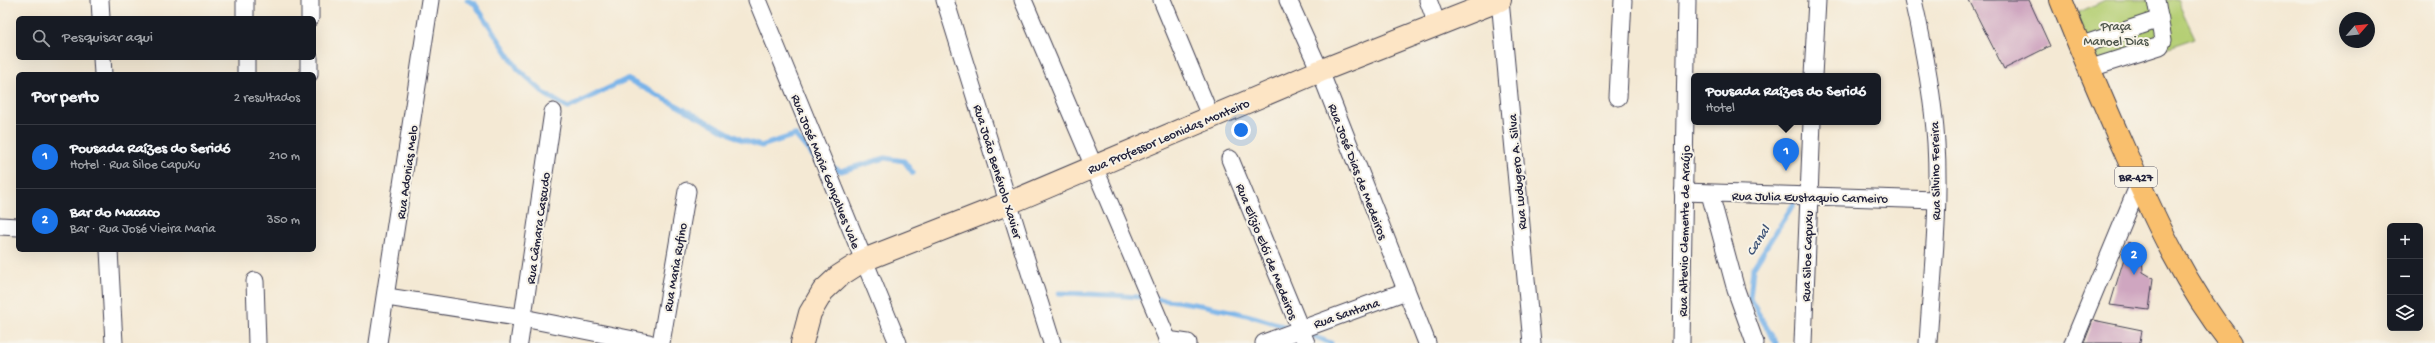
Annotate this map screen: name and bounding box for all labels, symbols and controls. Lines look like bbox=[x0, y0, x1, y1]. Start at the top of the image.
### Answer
north arrow bbox=[2339, 12, 2375, 48]
search box bbox=[16, 16, 316, 60]
park label: Praça Manoel Dias bbox=[2083, 20, 2150, 50]
icon: search bbox=[30, 27, 52, 49]
text: Pesquisar aqui bbox=[62, 29, 153, 47]
popup bbox=[1691, 73, 1881, 125]
text: Pousada Raízes do Seridó bbox=[1706, 83, 1866, 101]
text: Por perto bbox=[32, 88, 99, 108]
text: 2 resultados bbox=[234, 91, 300, 106]
street label: Rua José Maria Gonçalves Vale bbox=[787, 92, 863, 252]
street label: Rua Professor Leonidas Monteiro bbox=[1086, 96, 1252, 178]
text: Hotel bbox=[1706, 101, 1735, 116]
street label: Rua José Dias de Medeiros bbox=[1324, 102, 1390, 243]
street label: Rua João Benévolo Xavier bbox=[969, 103, 1025, 242]
street label: Rua Ludugero A. Silva bbox=[1506, 113, 1531, 230]
your location bbox=[1231, 120, 1251, 140]
street label: Rua Silvino Fereira bbox=[1928, 121, 1945, 220]
street label: Rua Adonias Melo bbox=[394, 124, 423, 220]
pin: 1 bbox=[1773, 138, 1799, 171]
text: Pousada Raízes do Seridó bbox=[70, 140, 230, 158]
street label: Rua Altevio Clemente de Araújo bbox=[1677, 145, 1694, 317]
text: 1 bbox=[42, 149, 48, 164]
text: 210 m bbox=[269, 149, 300, 164]
text: Hotel · Rua Siloe Capuxu bbox=[70, 158, 200, 173]
road number: BR-427 bbox=[2115, 167, 2157, 187]
street label: Rua Câmara Cascudo bbox=[523, 171, 555, 285]
street label: Rua Elízio Elói de Medeiros bbox=[1231, 182, 1300, 323]
street label: Rua Julia Eustaquio Carneiro bbox=[1732, 190, 1888, 207]
text: Bar do Macaco bbox=[70, 204, 160, 222]
street label: Rua Siloe Capuxu bbox=[1799, 210, 1818, 302]
text: 2 bbox=[42, 213, 48, 228]
text: 350 m bbox=[267, 213, 300, 228]
text: Bar · Rua José Vieira Maria bbox=[70, 222, 215, 237]
street label: Rua Maria Rufino bbox=[661, 222, 692, 313]
water label: Canal bbox=[1743, 222, 1776, 260]
map controls bbox=[2387, 223, 2423, 331]
button: + bbox=[2387, 223, 2423, 259]
pin: 2 bbox=[2121, 242, 2147, 275]
button: − bbox=[2387, 259, 2423, 295]
button: layers bbox=[2387, 295, 2423, 331]
street label: Rua Santana bbox=[1312, 296, 1382, 333]

